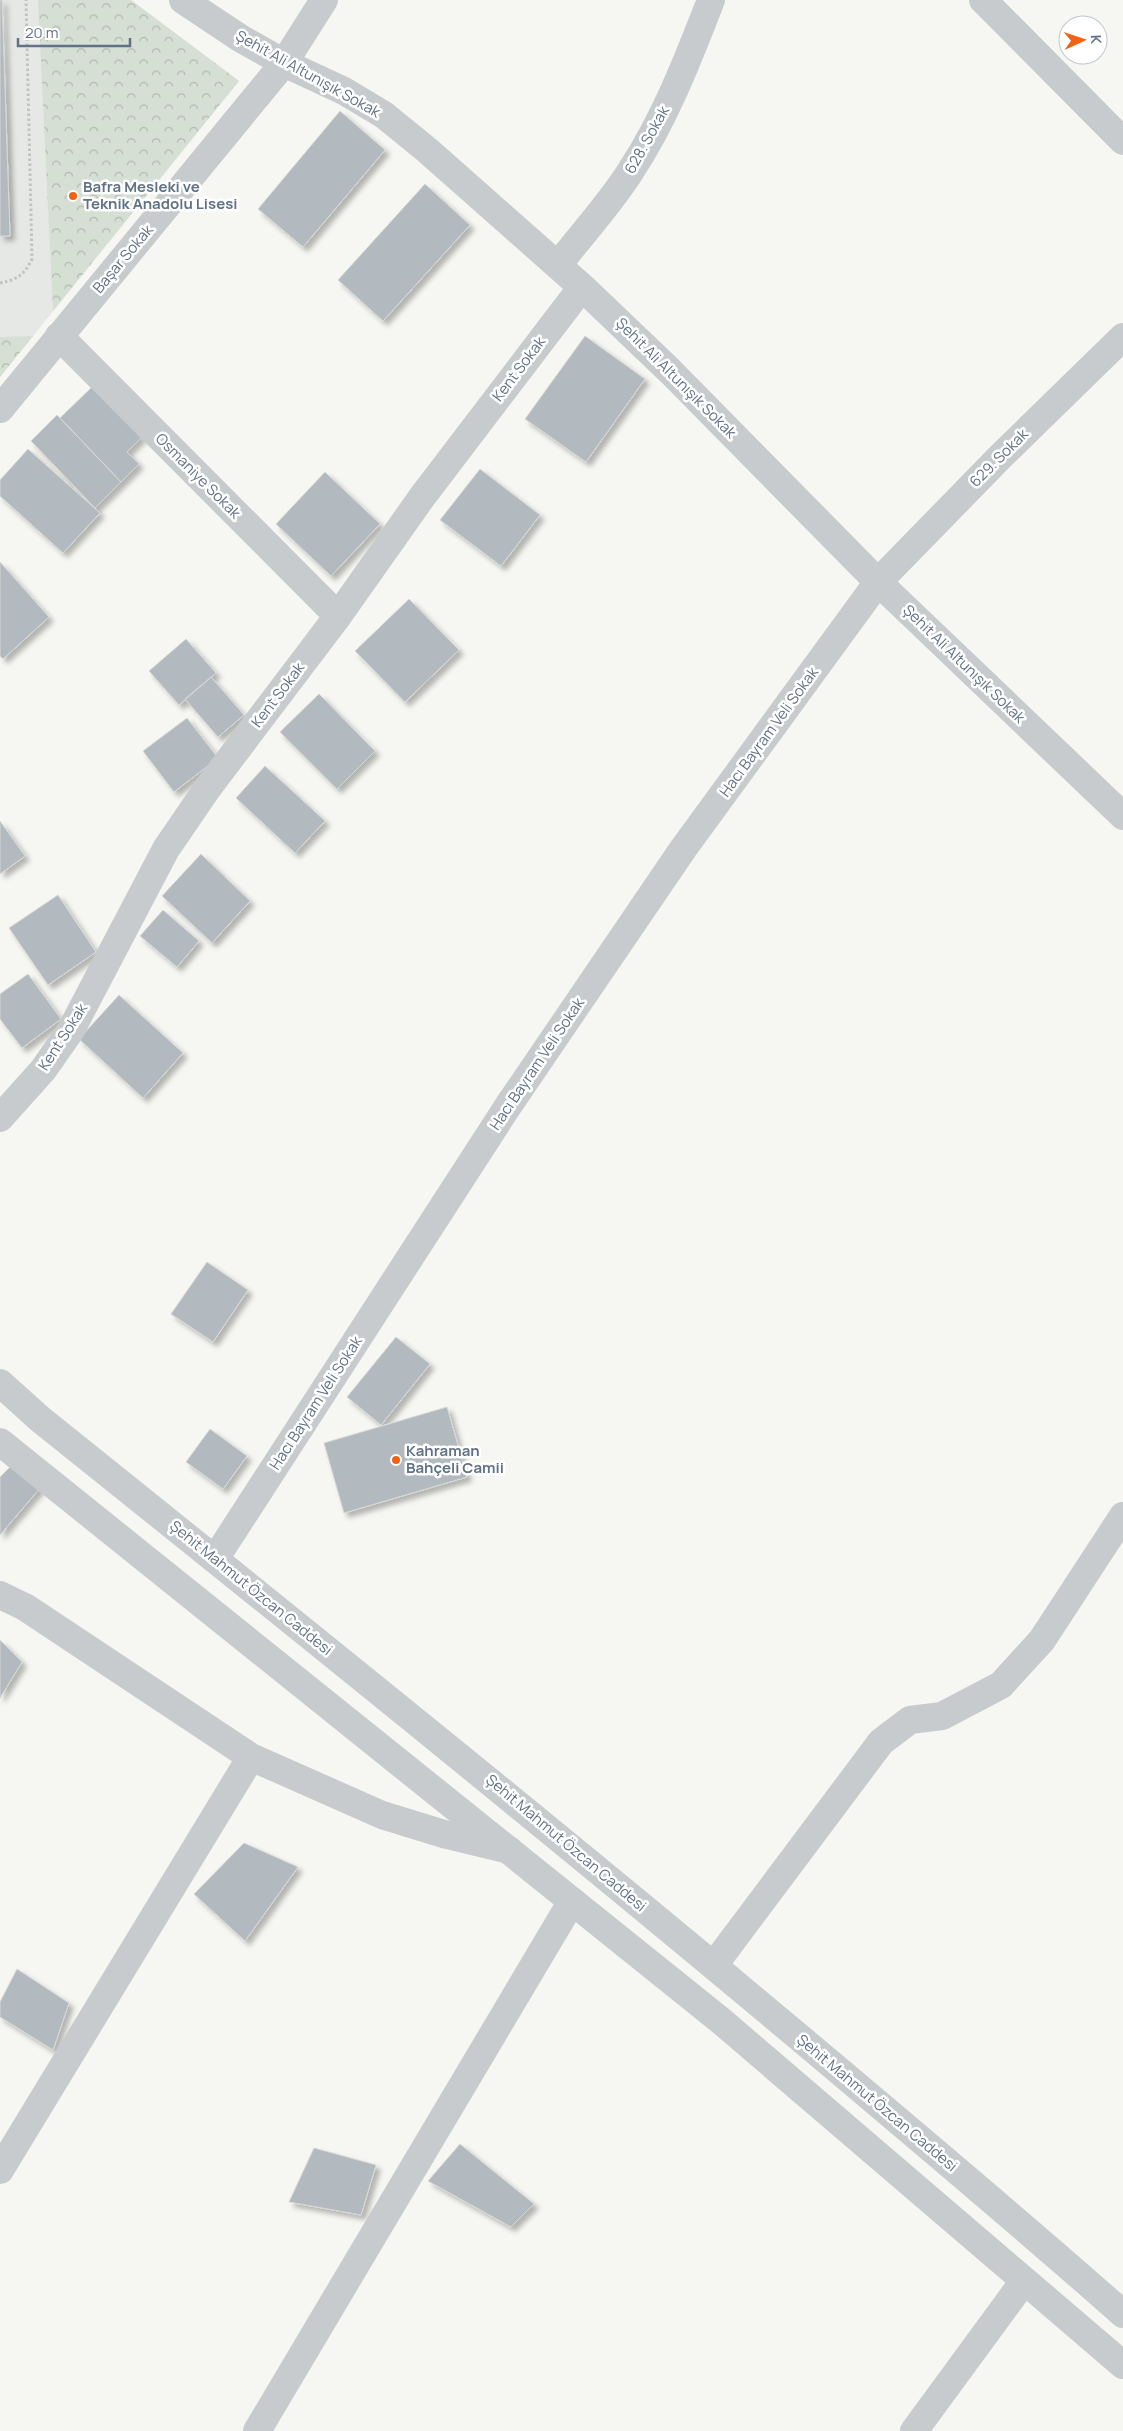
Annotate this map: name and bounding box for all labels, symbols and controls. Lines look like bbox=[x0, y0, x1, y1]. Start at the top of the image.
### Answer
scale bar bbox=[18, 15, 130, 47]
north arrow bbox=[1058, 15, 1108, 65]
text: 20 m bbox=[25, 22, 58, 43]
street label: Şehit Ali Altunışık Sokak bbox=[232, 25, 385, 122]
text: K bbox=[1087, 34, 1106, 45]
street label: 628. Sokak bbox=[619, 102, 674, 178]
place label: Bafra Mesleki ve Teknik Anadolu Lisesi bbox=[83, 176, 238, 214]
marker: Bafra Mesleki ve Teknik Anadolu Lisesi bbox=[67, 190, 79, 202]
street label: Başar Sokak bbox=[88, 220, 158, 297]
street label: Şehit Ali Altunışık Sokak bbox=[611, 313, 742, 443]
street label: Kent Sokak bbox=[487, 332, 550, 405]
street label: 629. Sokak bbox=[965, 423, 1033, 492]
street label: Osmaniye Sokak bbox=[151, 428, 246, 523]
street label: Şehit Ali Altunışık Sokak bbox=[899, 600, 1030, 728]
street label: Kent Sokak bbox=[246, 658, 309, 731]
street label: Hacı Bayram Veli Sokak bbox=[714, 662, 823, 801]
street label: Hacı Bayram Veli Sokak bbox=[484, 993, 589, 1134]
street label: Kent Sokak bbox=[33, 999, 92, 1074]
street label: Hacı Bayram Veli Sokak bbox=[264, 1331, 367, 1474]
place label: Kahraman Bahçeli Camii bbox=[406, 1440, 504, 1478]
marker: Kahraman Bahçeli Camii bbox=[390, 1454, 402, 1466]
street label: Şehit Mahmut Özcan Caddesi bbox=[166, 1515, 337, 1660]
street label: Şehit Mahmut Özcan Caddesi bbox=[482, 1769, 651, 1916]
street label: Şehit Mahmut Özcan Caddesi bbox=[793, 2029, 962, 2176]

